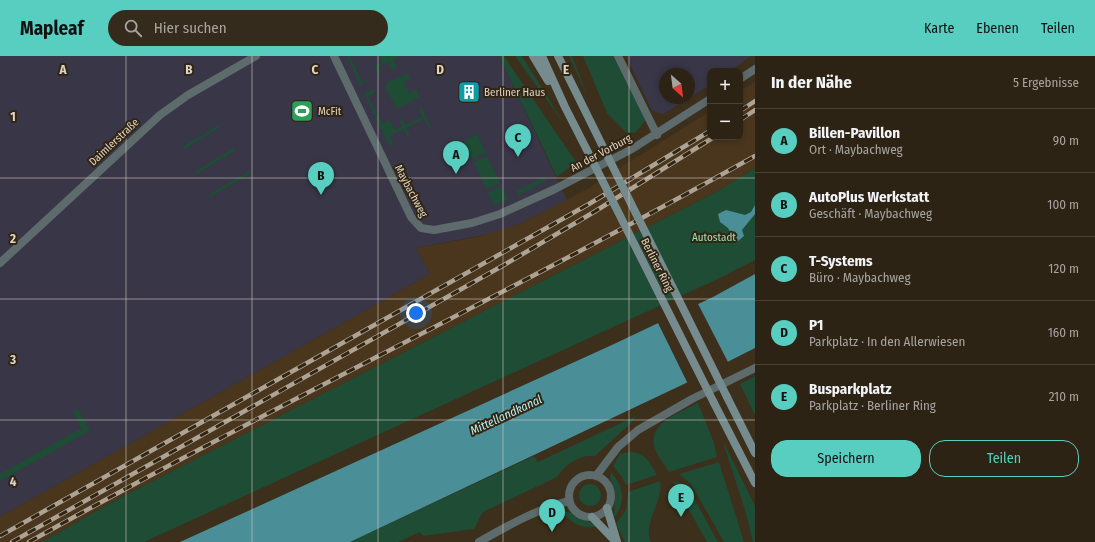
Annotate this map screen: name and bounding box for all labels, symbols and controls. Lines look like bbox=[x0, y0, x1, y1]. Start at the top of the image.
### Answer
search box bbox=[108, 10, 388, 46]
text: Mapleaf bbox=[20, 17, 84, 40]
icon: search bbox=[122, 17, 144, 39]
text: Hier suchen bbox=[154, 19, 227, 37]
text: Karte bbox=[924, 20, 954, 37]
text: Ebenen bbox=[976, 20, 1019, 37]
text: Teilen bbox=[1041, 20, 1075, 37]
text: A bbox=[58, 62, 67, 77]
text: B bbox=[185, 62, 193, 77]
text: C bbox=[312, 62, 319, 77]
text: D bbox=[436, 62, 444, 77]
text: E bbox=[563, 62, 569, 77]
north arrow bbox=[659, 68, 695, 104]
map controls bbox=[707, 68, 743, 140]
button: + bbox=[707, 68, 743, 104]
text: In der Nähe bbox=[771, 72, 852, 93]
text: 5 Ergebnisse bbox=[1013, 75, 1079, 90]
building icon: Berliner Haus bbox=[456, 79, 482, 105]
place label: Berliner Haus bbox=[484, 86, 545, 99]
sports icon: McFit bbox=[289, 98, 315, 124]
button: − bbox=[707, 104, 743, 140]
place label: McFit bbox=[318, 105, 342, 118]
text: 1 bbox=[10, 109, 16, 124]
street label: Daimlerstraße bbox=[86, 116, 142, 168]
pin: C bbox=[505, 124, 531, 157]
text: Billen-Pavillon bbox=[809, 124, 900, 142]
street label: An der Vorburg bbox=[568, 131, 635, 175]
text: A bbox=[780, 133, 788, 148]
text: 90 m bbox=[1053, 133, 1079, 148]
pin: A bbox=[443, 141, 469, 174]
text: Ort · Maybachweg bbox=[809, 142, 903, 157]
pin: B bbox=[308, 162, 334, 195]
street label: Maybachweg bbox=[392, 163, 431, 220]
text: AutoPlus Werkstatt bbox=[809, 188, 929, 206]
text: B bbox=[780, 197, 788, 212]
text: 100 m bbox=[1047, 197, 1079, 212]
text: Geschäft · Maybachweg bbox=[809, 206, 932, 221]
text: 2 bbox=[9, 231, 16, 246]
park label: Autostadt bbox=[692, 231, 736, 244]
street label: Berliner Ring bbox=[638, 236, 676, 295]
text: T-Systems bbox=[809, 252, 873, 270]
text: C bbox=[781, 261, 787, 276]
text: 120 m bbox=[1048, 261, 1079, 276]
text: Büro · Maybachweg bbox=[809, 270, 911, 285]
your location bbox=[406, 303, 426, 323]
text: P1 bbox=[809, 316, 823, 334]
text: D bbox=[780, 325, 788, 340]
text: 160 m bbox=[1048, 325, 1079, 340]
text: Parkplatz · In den Allerwiesen bbox=[809, 334, 965, 349]
text: 3 bbox=[9, 352, 16, 367]
text: Busparkplatz bbox=[809, 380, 892, 398]
text: E bbox=[781, 389, 787, 404]
text: 210 m bbox=[1049, 389, 1079, 404]
water label: Mittellandkanal bbox=[468, 392, 544, 438]
text: Parkplatz · Berliner Ring bbox=[809, 398, 936, 413]
button: Speichern bbox=[771, 440, 921, 477]
button: Teilen bbox=[929, 440, 1079, 477]
text: 4 bbox=[10, 474, 17, 489]
pin: E bbox=[668, 484, 694, 517]
pin: D bbox=[539, 499, 565, 532]

